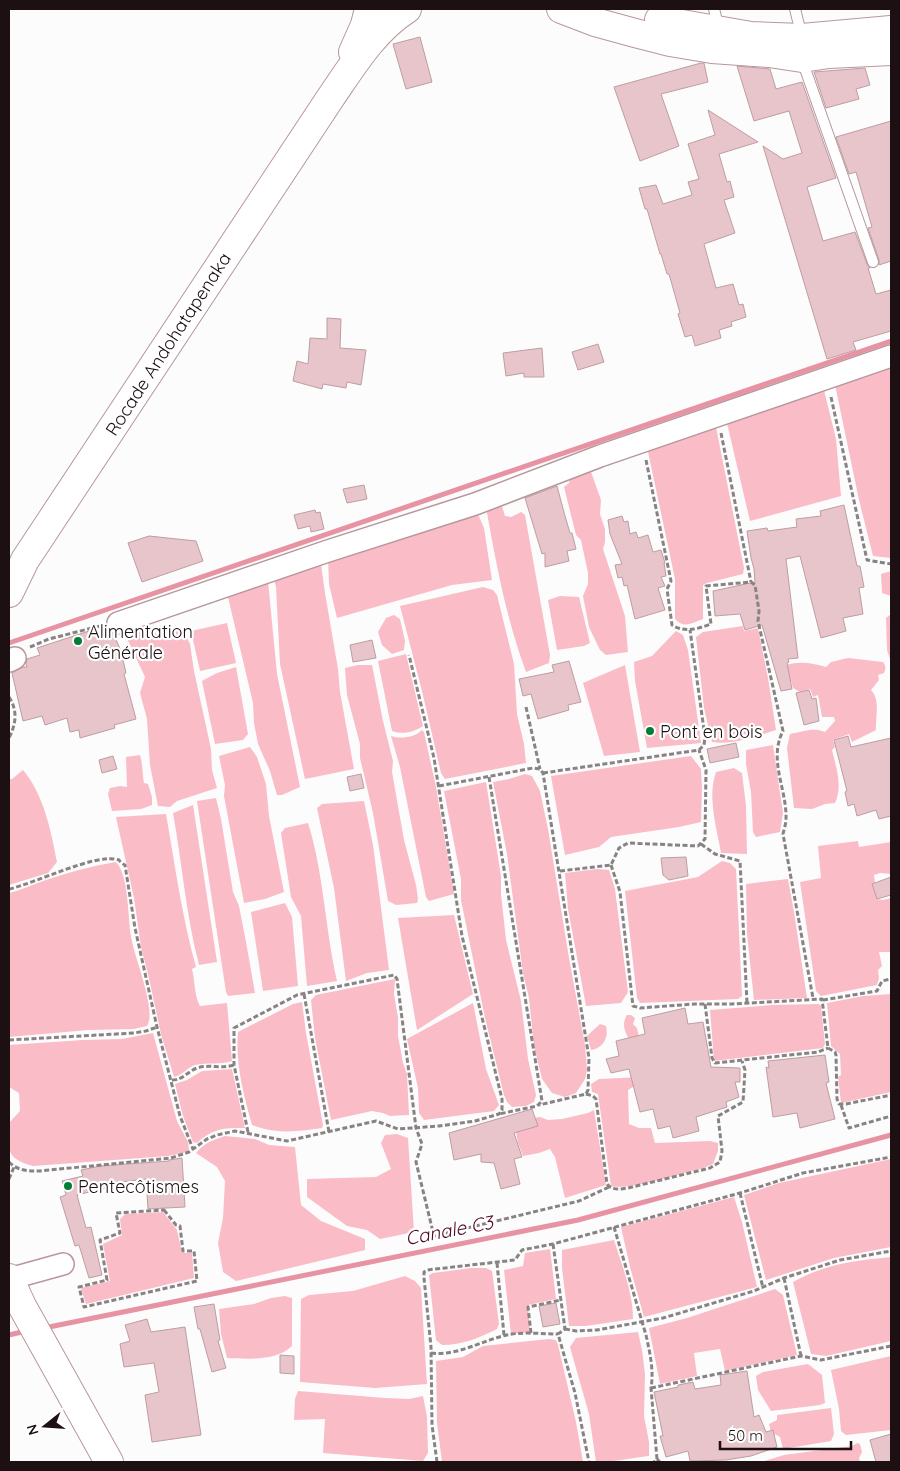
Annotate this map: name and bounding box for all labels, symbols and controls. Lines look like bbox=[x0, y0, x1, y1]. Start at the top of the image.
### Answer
street label: Rocade Andohatapenaka bbox=[100, 248, 236, 440]
place label: Alimentation Générale bbox=[88, 620, 193, 664]
marker: Alimentation Générale bbox=[72, 635, 84, 647]
place label: Pont en bois bbox=[660, 720, 762, 743]
marker: Pont en bois bbox=[644, 725, 656, 737]
place label: Pentecôtismes bbox=[78, 1175, 199, 1198]
marker: Pentecôtismes bbox=[62, 1180, 74, 1192]
water label: Canale C3 bbox=[403, 1209, 497, 1250]
north arrow bbox=[20, 1401, 70, 1451]
scale bar bbox=[720, 1418, 851, 1450]
text: N bbox=[22, 1422, 43, 1437]
text: 50 m bbox=[728, 1426, 763, 1445]

